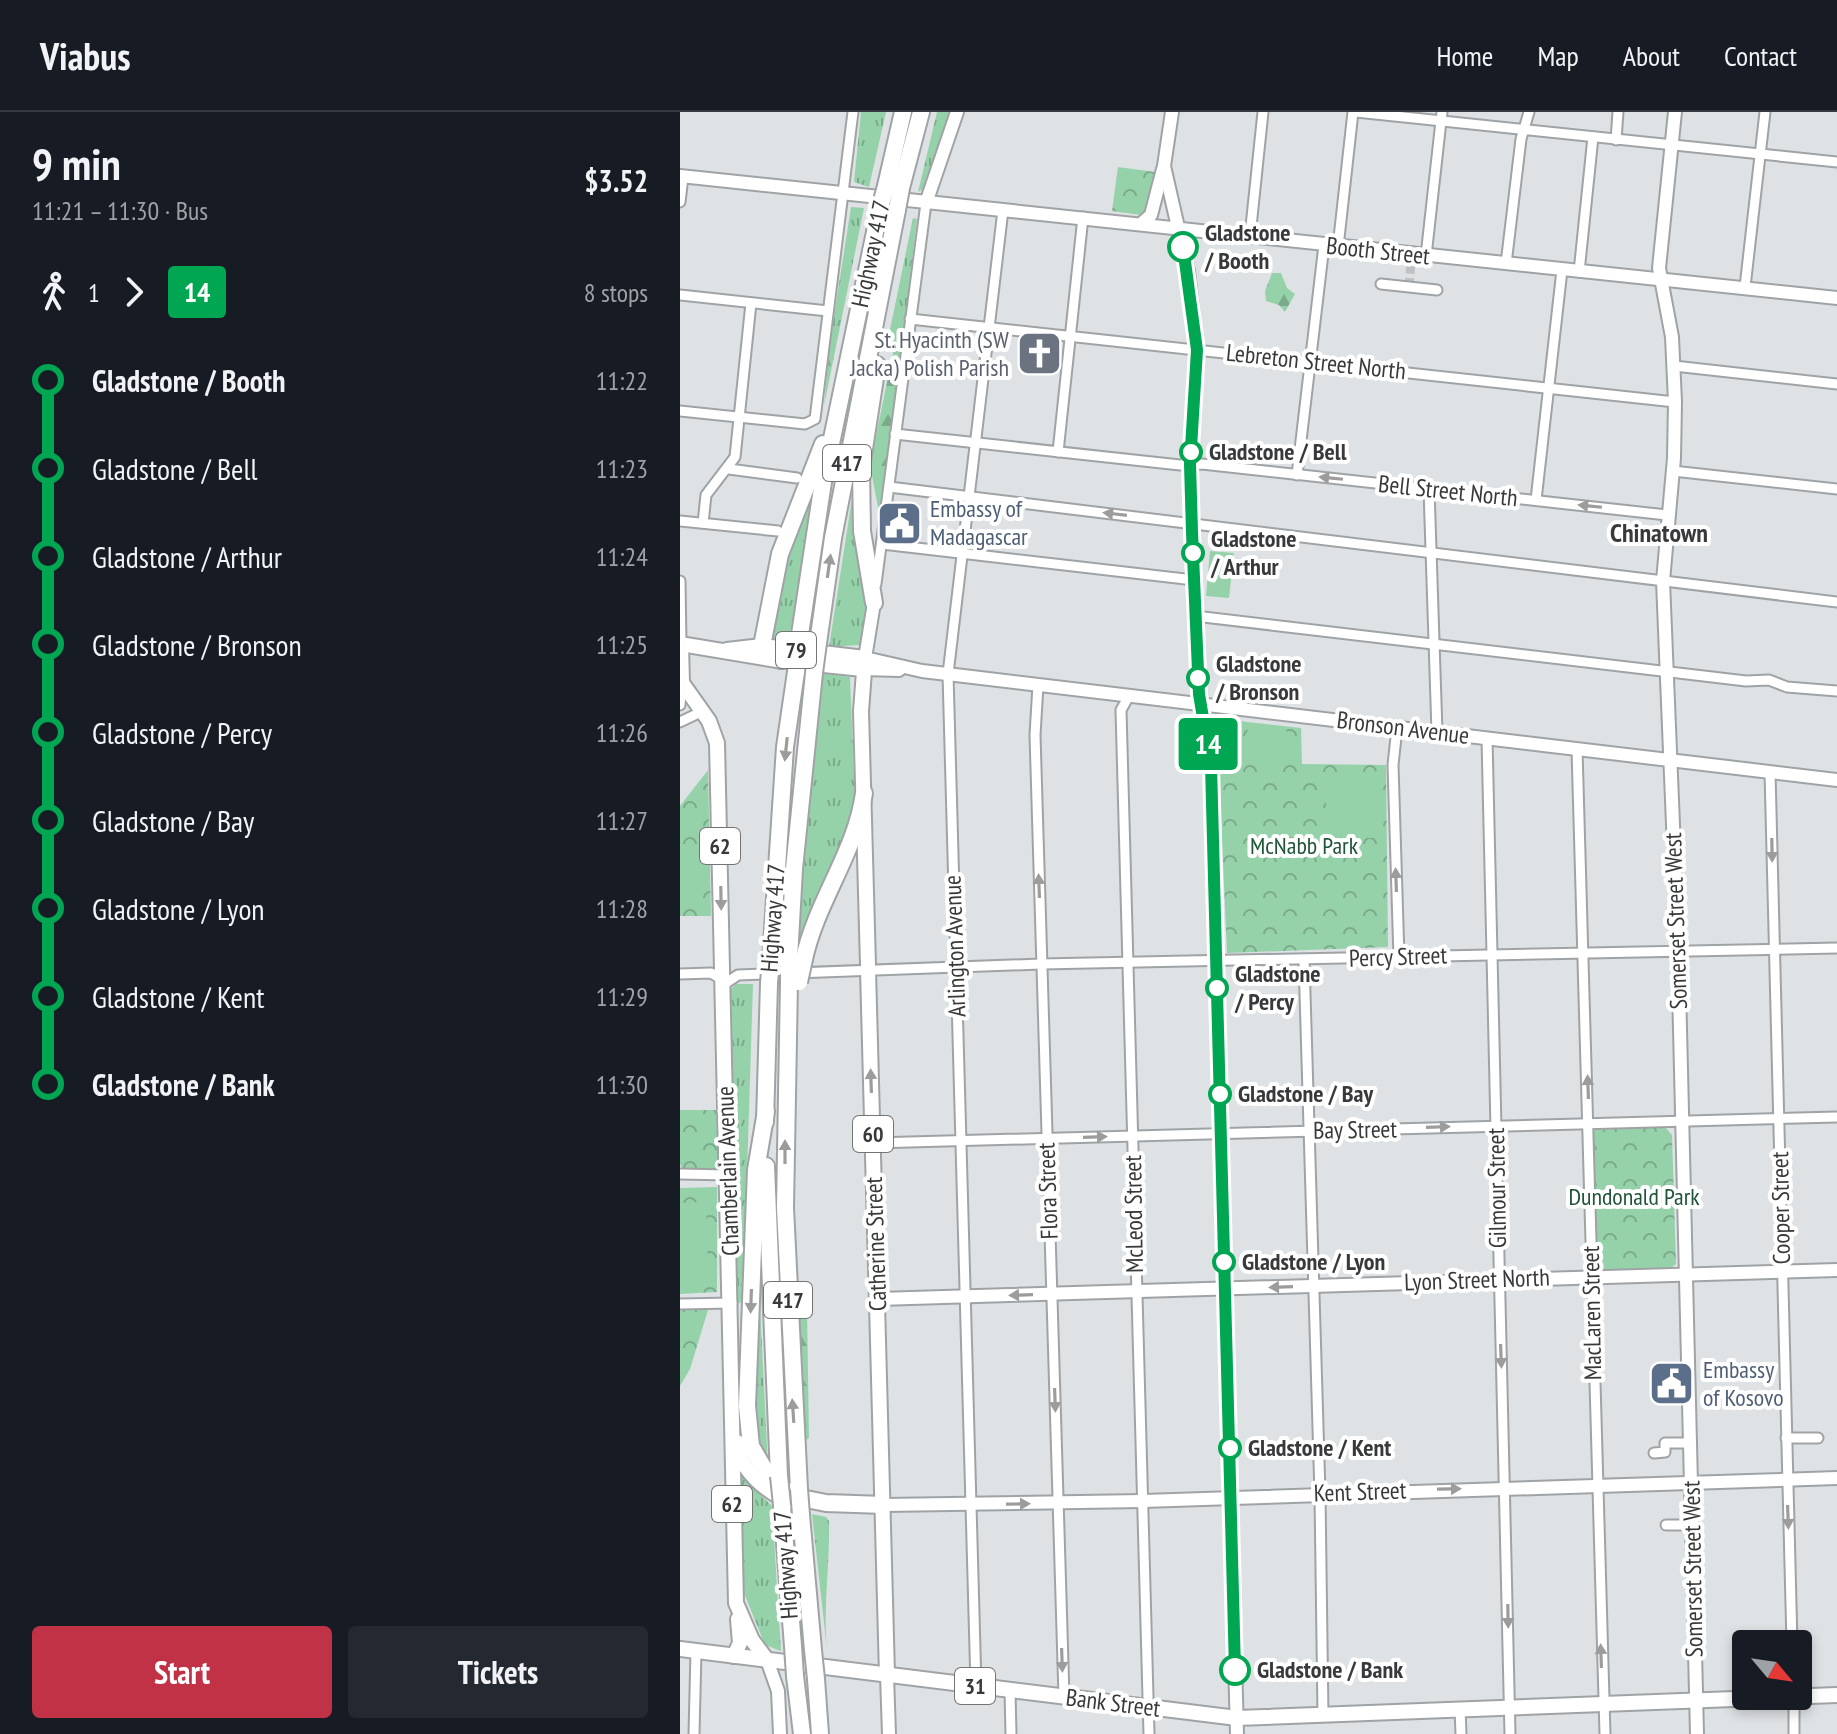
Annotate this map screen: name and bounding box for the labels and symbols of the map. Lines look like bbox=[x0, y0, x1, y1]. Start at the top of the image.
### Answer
street label: Highway 417 bbox=[844, 198, 897, 310]
place label: Gladstone / Booth bbox=[1204, 217, 1291, 276]
street label: Booth Street bbox=[1325, 230, 1432, 271]
marker: Gladstone / Booth bbox=[1168, 232, 1198, 262]
place label: St. Hyacinth (SW Jacka) Polish Parish bbox=[849, 324, 1009, 383]
church icon: St. Hyacinth (SW Jacka) Polish Parish bbox=[1016, 330, 1064, 378]
street label: Lebreton Street North bbox=[1225, 337, 1407, 386]
place label: Gladstone / Bell bbox=[1209, 436, 1347, 467]
marker: Gladstone / Bell bbox=[1180, 441, 1202, 463]
road number: 417 bbox=[823, 445, 871, 481]
street label: Bell Street North bbox=[1377, 468, 1519, 513]
one-way arrow bbox=[1318, 472, 1343, 485]
place label: Embassy of Madagascar bbox=[930, 493, 1028, 552]
public building icon: Embassy of Madagascar bbox=[875, 499, 923, 547]
one-way arrow bbox=[1577, 500, 1602, 513]
one-way arrow bbox=[1102, 507, 1127, 520]
district label: Chinatown bbox=[1610, 516, 1708, 549]
place label: Gladstone / Arthur bbox=[1210, 523, 1297, 582]
marker: Gladstone / Arthur bbox=[1182, 542, 1204, 564]
one-way arrow bbox=[823, 553, 836, 578]
road number: 79 bbox=[776, 632, 816, 668]
place label: Gladstone / Bronson bbox=[1215, 648, 1302, 707]
marker: Gladstone / Bronson bbox=[1187, 667, 1209, 689]
street label: Bronson Avenue bbox=[1335, 704, 1471, 751]
line badge: 14 bbox=[1172, 718, 1244, 770]
one-way arrow bbox=[779, 737, 792, 762]
road number: 62 bbox=[700, 828, 740, 864]
park label: McNabb Park bbox=[1250, 830, 1359, 861]
street label: Somerset Street West bbox=[1657, 832, 1694, 1010]
one-way arrow bbox=[1766, 838, 1778, 863]
street label: Highway 417 bbox=[753, 863, 792, 973]
one-way arrow bbox=[1390, 867, 1403, 892]
one-way arrow bbox=[1033, 873, 1045, 898]
street label: Arlington Avenue bbox=[937, 874, 972, 1018]
one-way arrow bbox=[715, 886, 727, 911]
street label: Percy Street bbox=[1348, 939, 1448, 974]
place label: Gladstone / Percy bbox=[1234, 958, 1321, 1017]
marker: Gladstone / Percy bbox=[1206, 977, 1228, 999]
one-way arrow bbox=[865, 1068, 878, 1093]
one-way arrow bbox=[1581, 1074, 1594, 1099]
place label: Gladstone / Bay bbox=[1238, 1078, 1373, 1109]
marker: Gladstone / Bay bbox=[1209, 1083, 1231, 1105]
street label: Chamberlain Avenue bbox=[709, 1086, 746, 1256]
street label: Bay Street bbox=[1313, 1113, 1398, 1146]
road number: 60 bbox=[853, 1116, 893, 1152]
one-way arrow bbox=[1426, 1121, 1451, 1134]
street label: Gilmour Street bbox=[1480, 1127, 1513, 1248]
one-way arrow bbox=[1083, 1130, 1108, 1143]
one-way arrow bbox=[779, 1139, 791, 1164]
street label: Flora Street bbox=[1030, 1142, 1065, 1240]
street label: Cooper Street bbox=[1764, 1151, 1797, 1265]
street label: McLeod Street bbox=[1117, 1154, 1150, 1273]
street label: Catherine Street bbox=[858, 1176, 893, 1312]
park label: Dundonald Park bbox=[1568, 1181, 1700, 1212]
street label: MacLaren Street bbox=[1575, 1245, 1608, 1380]
place label: Gladstone / Lyon bbox=[1242, 1246, 1385, 1277]
marker: Gladstone / Lyon bbox=[1213, 1251, 1235, 1273]
street label: Lyon Street North bbox=[1404, 1261, 1550, 1298]
one-way arrow bbox=[1268, 1280, 1293, 1293]
road number: 417 bbox=[764, 1282, 812, 1318]
one-way arrow bbox=[744, 1288, 757, 1314]
one-way arrow bbox=[1008, 1288, 1033, 1301]
one-way arrow bbox=[1495, 1344, 1508, 1369]
place label: Embassy of Kosovo bbox=[1703, 1354, 1784, 1413]
public building icon: Embassy of Kosovo bbox=[1648, 1360, 1696, 1408]
one-way arrow bbox=[1049, 1388, 1062, 1413]
one-way arrow bbox=[786, 1398, 799, 1423]
place label: Gladstone / Kent bbox=[1248, 1432, 1391, 1463]
marker: Gladstone / Kent bbox=[1219, 1437, 1241, 1459]
street label: Kent Street bbox=[1313, 1474, 1407, 1509]
street label: Somerset Street West bbox=[1675, 1480, 1710, 1658]
one-way arrow bbox=[1437, 1482, 1462, 1495]
road number: 62 bbox=[712, 1486, 752, 1522]
one-way arrow bbox=[1006, 1498, 1031, 1510]
one-way arrow bbox=[1782, 1505, 1795, 1530]
street label: Highway 417 bbox=[766, 1510, 805, 1620]
one-way arrow bbox=[1501, 1604, 1514, 1629]
north arrow bbox=[1732, 1630, 1812, 1710]
one-way arrow bbox=[1595, 1643, 1607, 1668]
one-way arrow bbox=[1056, 1648, 1069, 1673]
place label: Gladstone / Bank bbox=[1257, 1654, 1403, 1685]
marker: Gladstone / Bank bbox=[1220, 1655, 1250, 1685]
road number: 31 bbox=[955, 1668, 995, 1704]
street label: Bank Street bbox=[1064, 1681, 1162, 1724]

